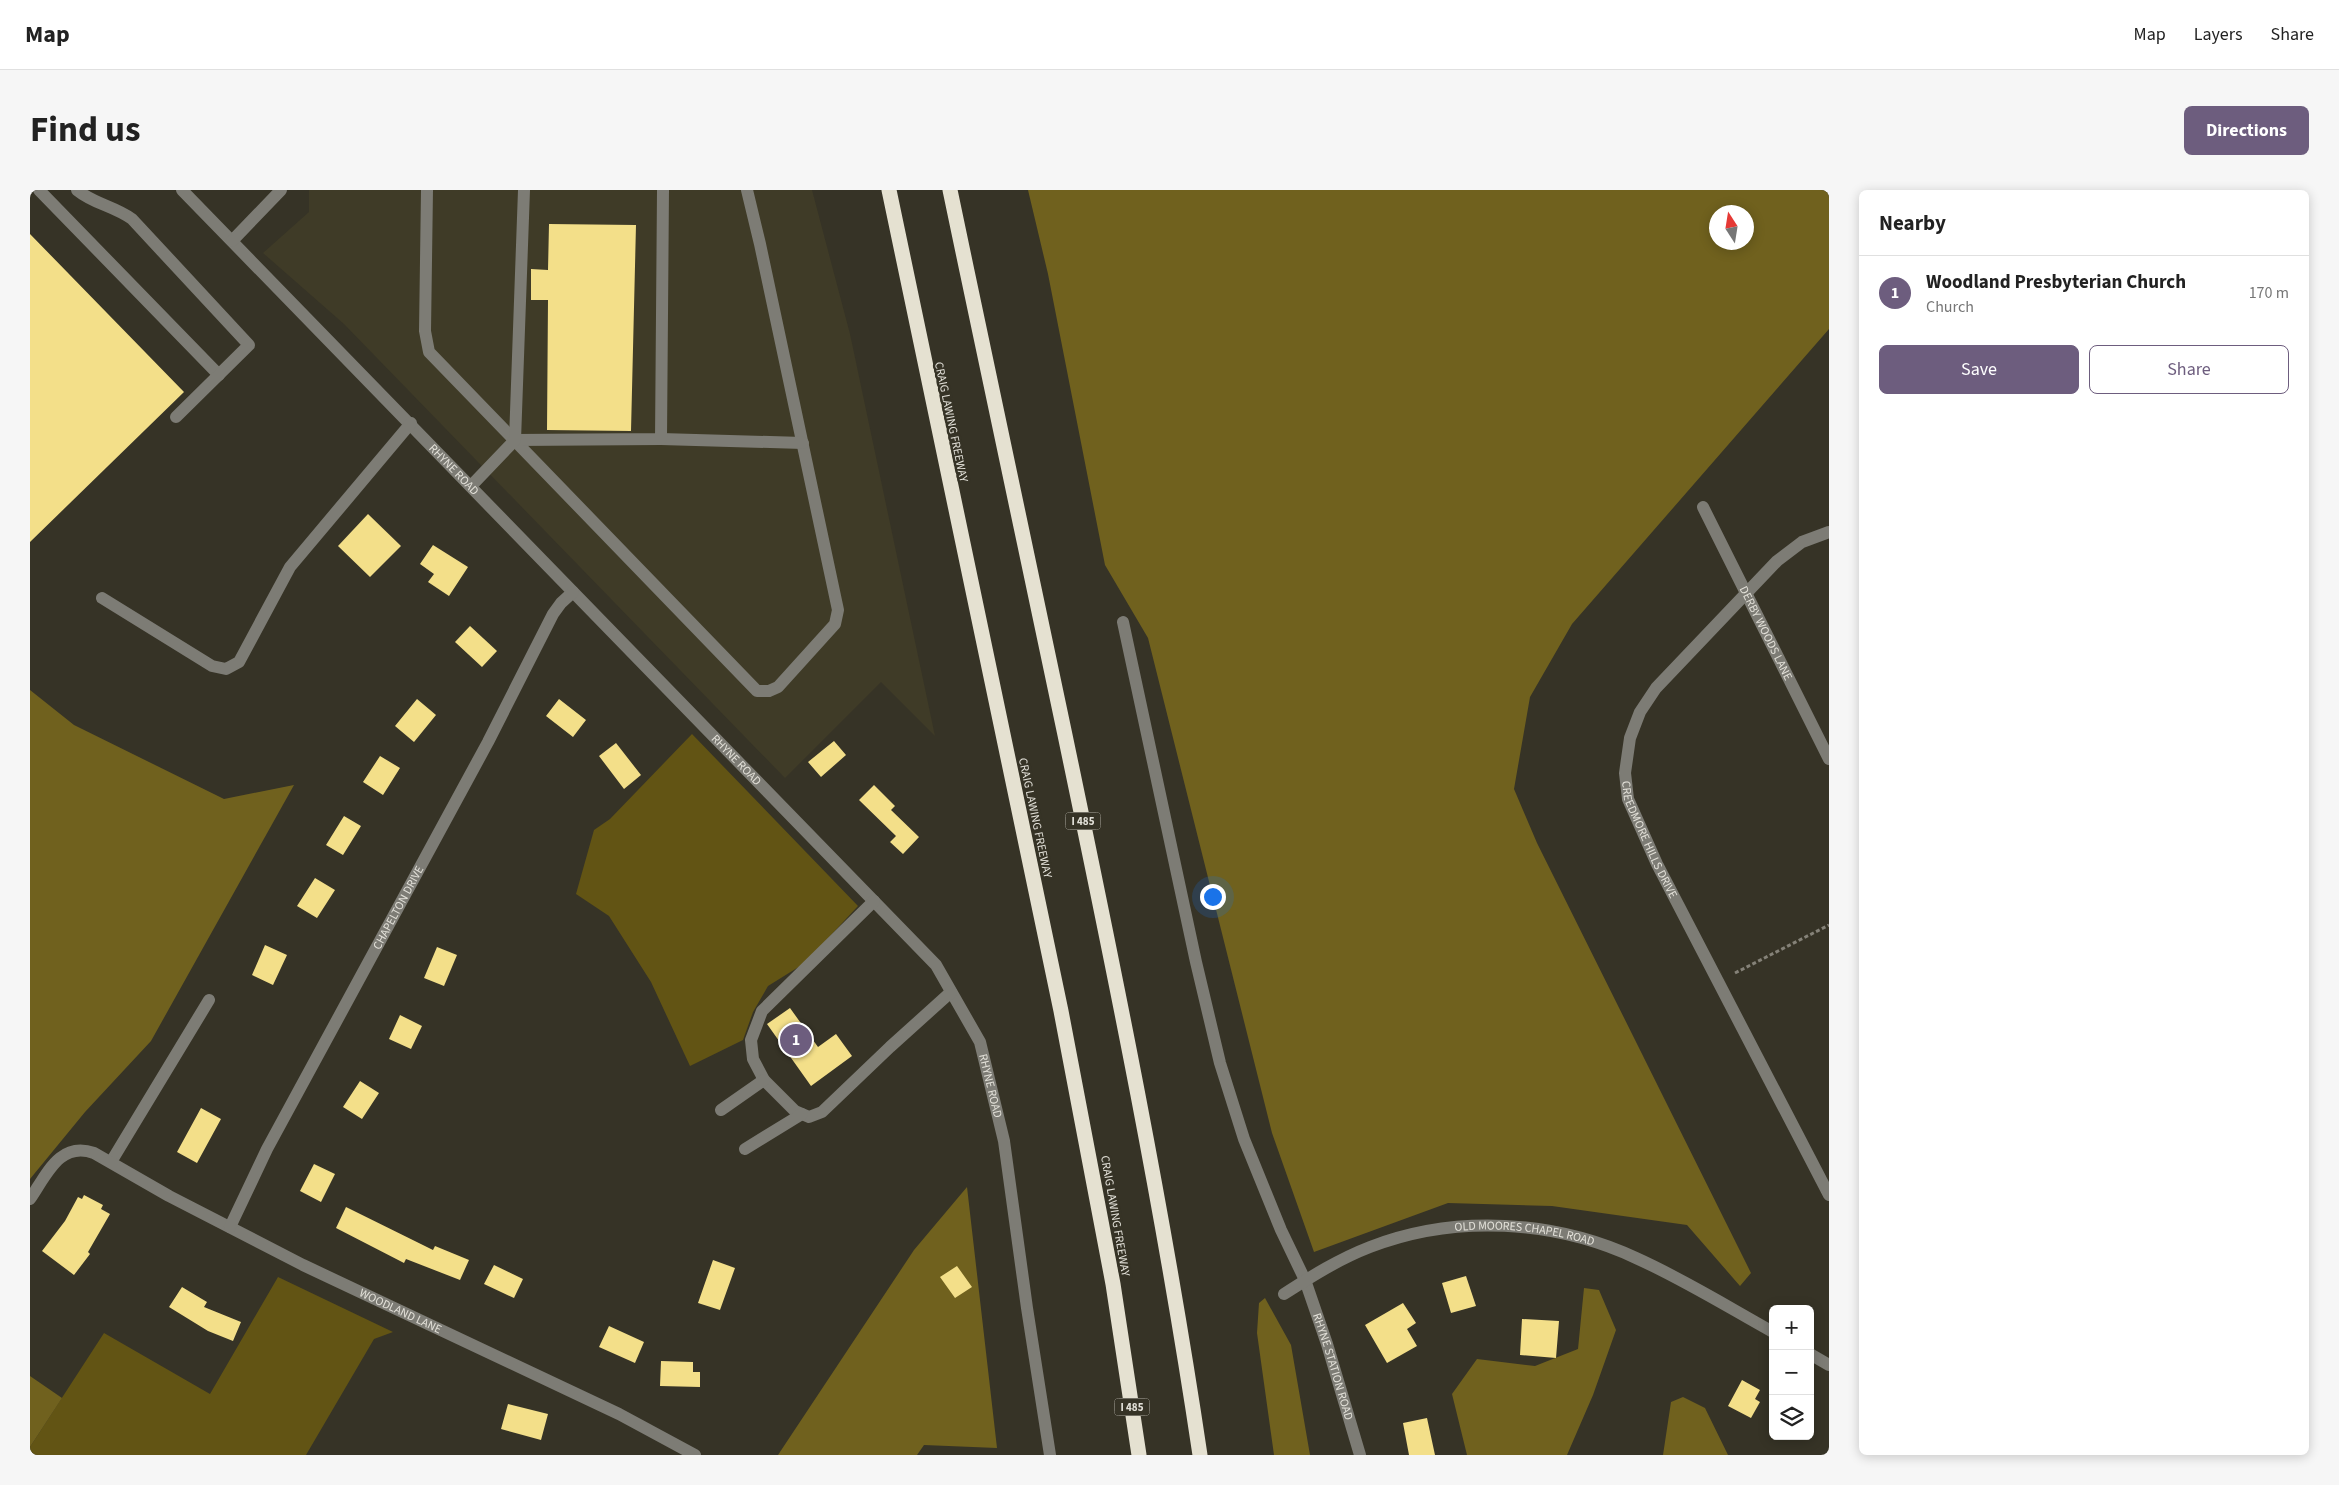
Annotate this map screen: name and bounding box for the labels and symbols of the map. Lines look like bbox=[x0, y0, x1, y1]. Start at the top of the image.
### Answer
north arrow bbox=[1709, 205, 1754, 250]
street label: CRAIG LAWING FREEWAY bbox=[930, 360, 972, 484]
street label: RHYNE ROAD bbox=[425, 440, 483, 499]
street label: DERBY WOODS LANE bbox=[1735, 583, 1797, 683]
street label: RHYNE ROAD bbox=[707, 730, 765, 789]
street label: CRAIG LAWING FREEWAY bbox=[1014, 756, 1056, 880]
street label: CREEDMORE HILLS DRIVE bbox=[1617, 780, 1682, 901]
road number: I 485 bbox=[1066, 812, 1100, 830]
street label: CHAPELTON DRIVE bbox=[368, 863, 428, 953]
your location bbox=[1200, 884, 1226, 910]
pin: 1 bbox=[780, 1021, 812, 1059]
street label: RHYNE ROAD bbox=[975, 1052, 1007, 1120]
street label: CRAIG LAWING FREEWAY bbox=[1096, 1154, 1134, 1278]
street label: OLD MOORES CHAPEL ROAD bbox=[1454, 1217, 1597, 1250]
street label: WOODLAND LANE bbox=[357, 1284, 444, 1338]
street label: RHYNE STATION ROAD bbox=[1308, 1311, 1358, 1422]
road number: I 485 bbox=[1114, 1398, 1150, 1416]

